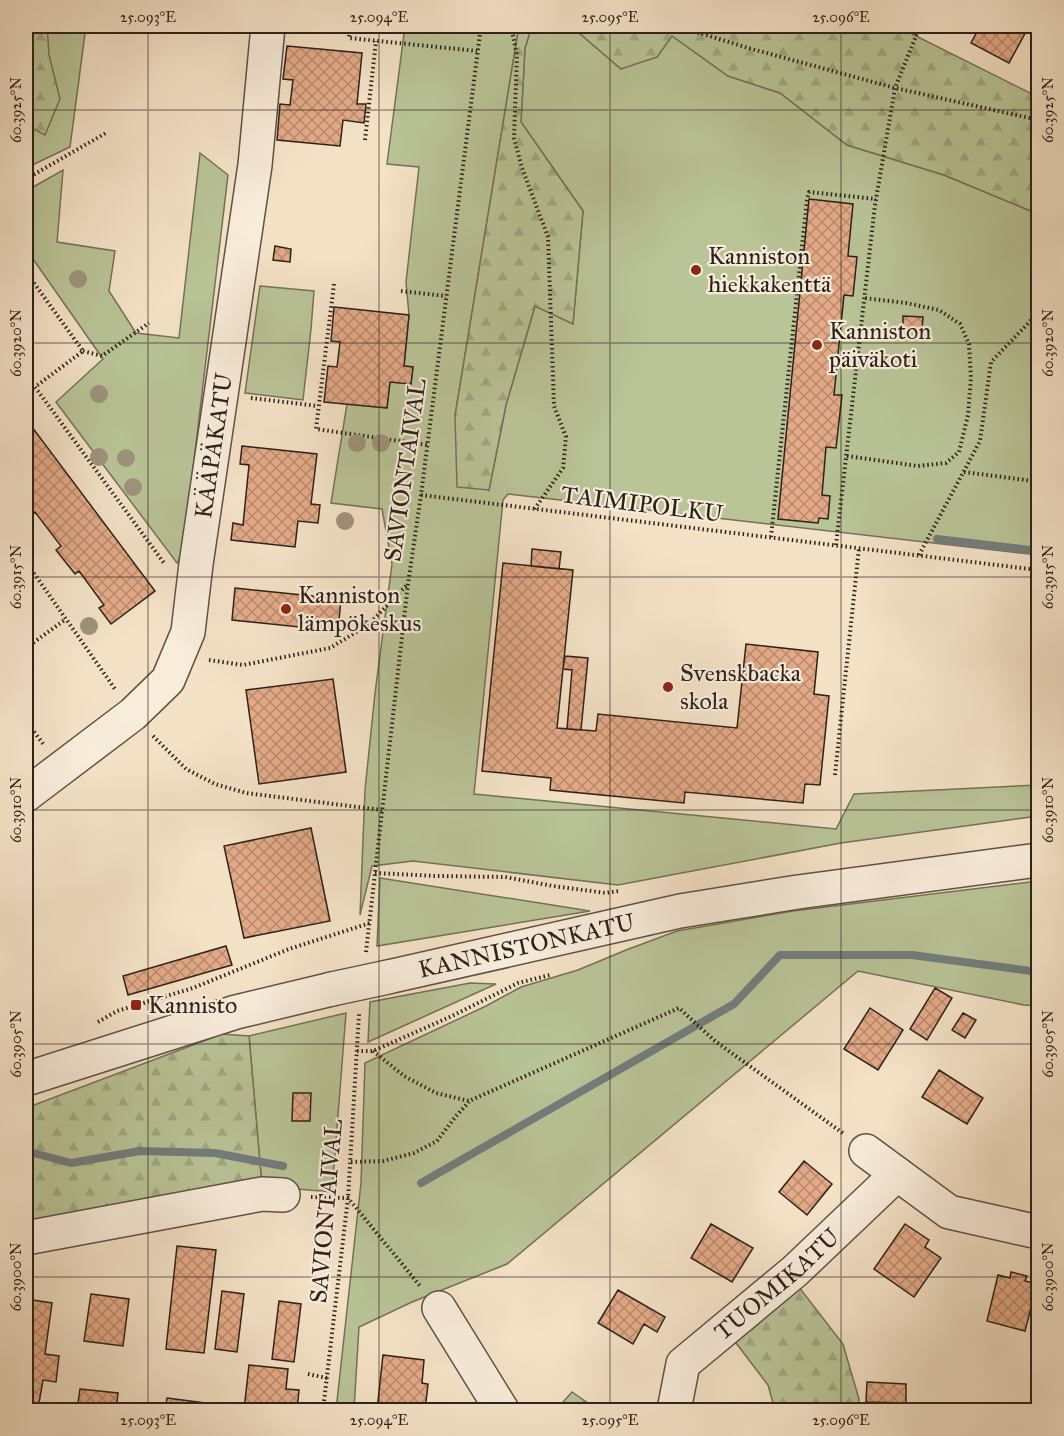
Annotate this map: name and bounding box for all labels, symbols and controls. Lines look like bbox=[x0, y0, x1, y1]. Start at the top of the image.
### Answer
text: 25.093°E bbox=[120, 8, 176, 26]
text: 25.094°E bbox=[350, 8, 408, 26]
text: 25.095°E bbox=[582, 8, 639, 26]
text: 25.096°E bbox=[812, 8, 870, 26]
text: 60.3925°N bbox=[7, 77, 25, 143]
text: 60.3925°N bbox=[1039, 77, 1057, 143]
place label: Kanniston hiekkakenttä bbox=[708, 241, 832, 299]
marker: Kanniston hiekkakenttä bbox=[689, 263, 703, 277]
text: 60.3920°N bbox=[7, 309, 25, 377]
text: 60.3920°N bbox=[1039, 309, 1057, 377]
place label: Kanniston päiväkoti bbox=[828, 316, 931, 374]
marker: Kanniston päiväkoti bbox=[810, 338, 824, 352]
street label: KÄÄPÄKATU bbox=[188, 371, 239, 520]
street label: SAVIONTAIVAL bbox=[377, 376, 433, 564]
street label: TAIMIPOLKU bbox=[560, 479, 725, 529]
text: 60.3915°N bbox=[7, 545, 25, 609]
text: 60.3915°N bbox=[1039, 545, 1057, 609]
place label: Kanniston lämpökeskus bbox=[298, 580, 421, 638]
marker: Kanniston lämpökeskus bbox=[279, 602, 293, 616]
place label: Svenskbacka skola bbox=[680, 658, 802, 716]
marker: Svenskbacka skola bbox=[661, 680, 675, 694]
text: 60.3910°N bbox=[7, 777, 25, 843]
text: 60.3910°N bbox=[1039, 777, 1057, 843]
street label: KANNISTONKATU bbox=[416, 907, 638, 985]
place label: Kannisto bbox=[148, 990, 237, 1020]
marker: Kannisto bbox=[129, 998, 143, 1012]
text: 60.3905°N bbox=[7, 1010, 25, 1078]
text: 60.3905°N bbox=[1039, 1010, 1057, 1078]
street label: SAVIONTAIVAL bbox=[303, 1117, 349, 1304]
street label: TUOMIKATU bbox=[708, 1222, 846, 1347]
text: 60.3900°N bbox=[7, 1242, 25, 1312]
text: 60.3900°N bbox=[1039, 1242, 1057, 1312]
text: 25.093°E bbox=[120, 1411, 176, 1429]
text: 25.094°E bbox=[350, 1411, 408, 1429]
text: 25.095°E bbox=[582, 1411, 639, 1429]
text: 25.096°E bbox=[812, 1411, 870, 1429]

